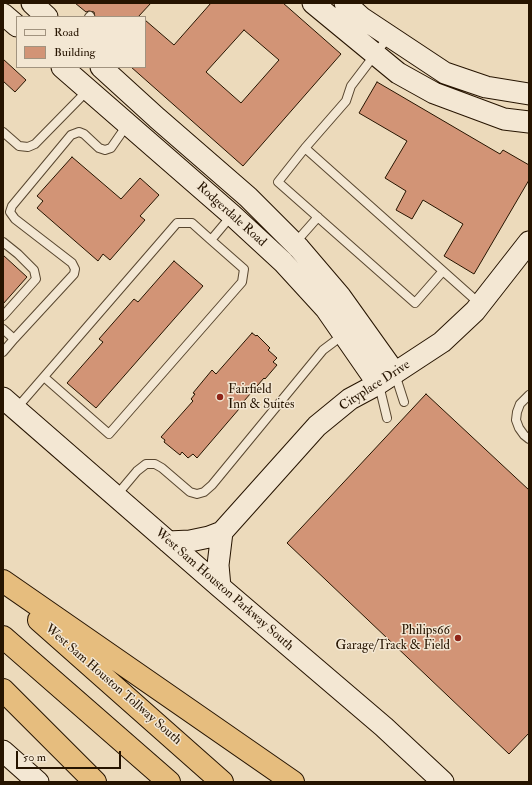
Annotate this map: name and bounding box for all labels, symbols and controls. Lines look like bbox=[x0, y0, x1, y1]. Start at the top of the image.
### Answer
legend bbox=[16, 16, 146, 68]
text: Road bbox=[54, 25, 79, 40]
text: Building bbox=[54, 45, 95, 60]
street label: Rodgerdale Road bbox=[193, 179, 269, 251]
street label: Cityplace Drive bbox=[337, 357, 413, 415]
place label: Fairfield Inn & Suites bbox=[228, 382, 294, 413]
marker: Fairfield Inn & Suites bbox=[215, 392, 225, 402]
street label: West Sam Houston Parkway South bbox=[152, 526, 296, 654]
street label: West Sam Houston Tollway South bbox=[42, 621, 184, 749]
place label: Philips66 Garage/Track & Field bbox=[336, 623, 450, 654]
marker: Philips66 Garage/Track & Field bbox=[453, 633, 463, 643]
scale bar bbox=[18, 743, 123, 769]
text: 50 m bbox=[23, 750, 46, 765]

